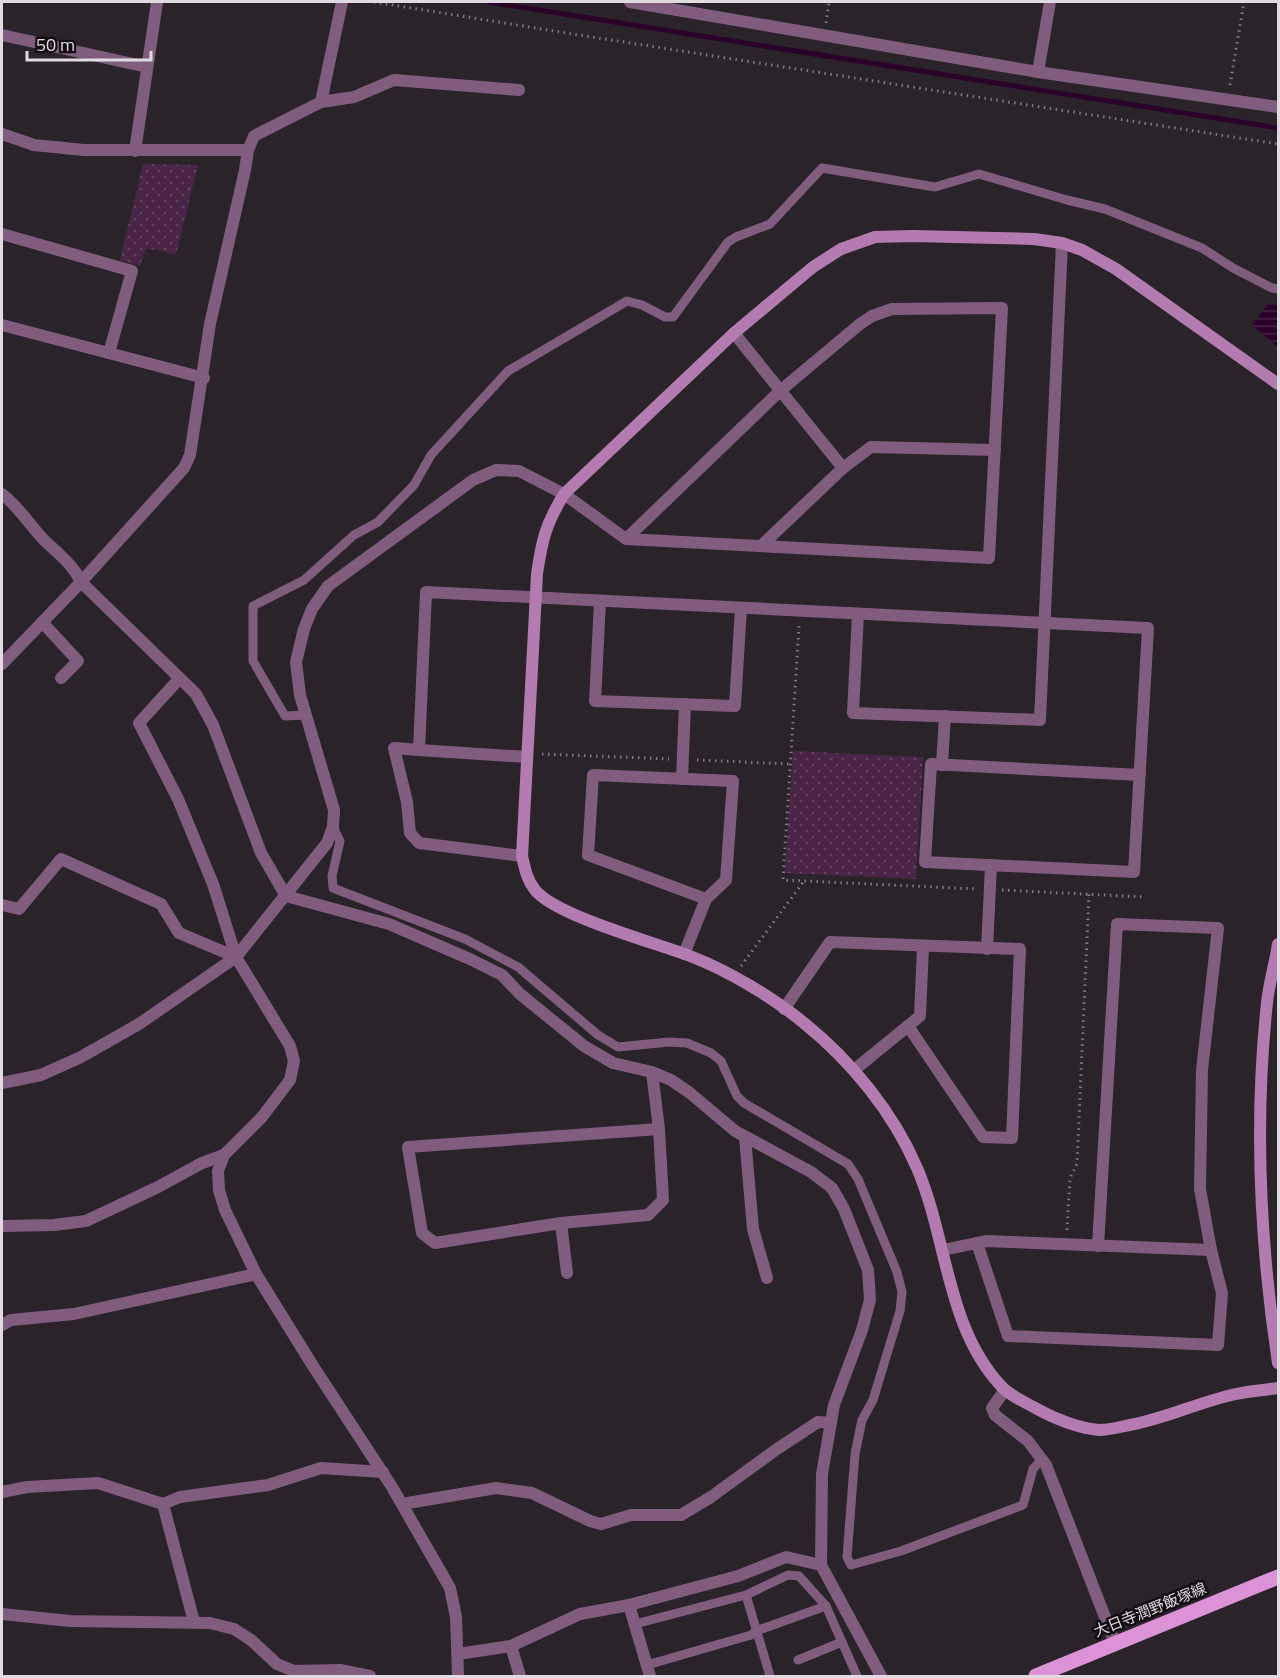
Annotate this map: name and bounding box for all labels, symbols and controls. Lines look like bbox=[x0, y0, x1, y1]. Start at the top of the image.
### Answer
scale bar bbox=[27, 24, 152, 62]
text: 50 m bbox=[36, 31, 75, 58]
street label: 大日寺潤野飯塚線 bbox=[1090, 1576, 1210, 1643]

